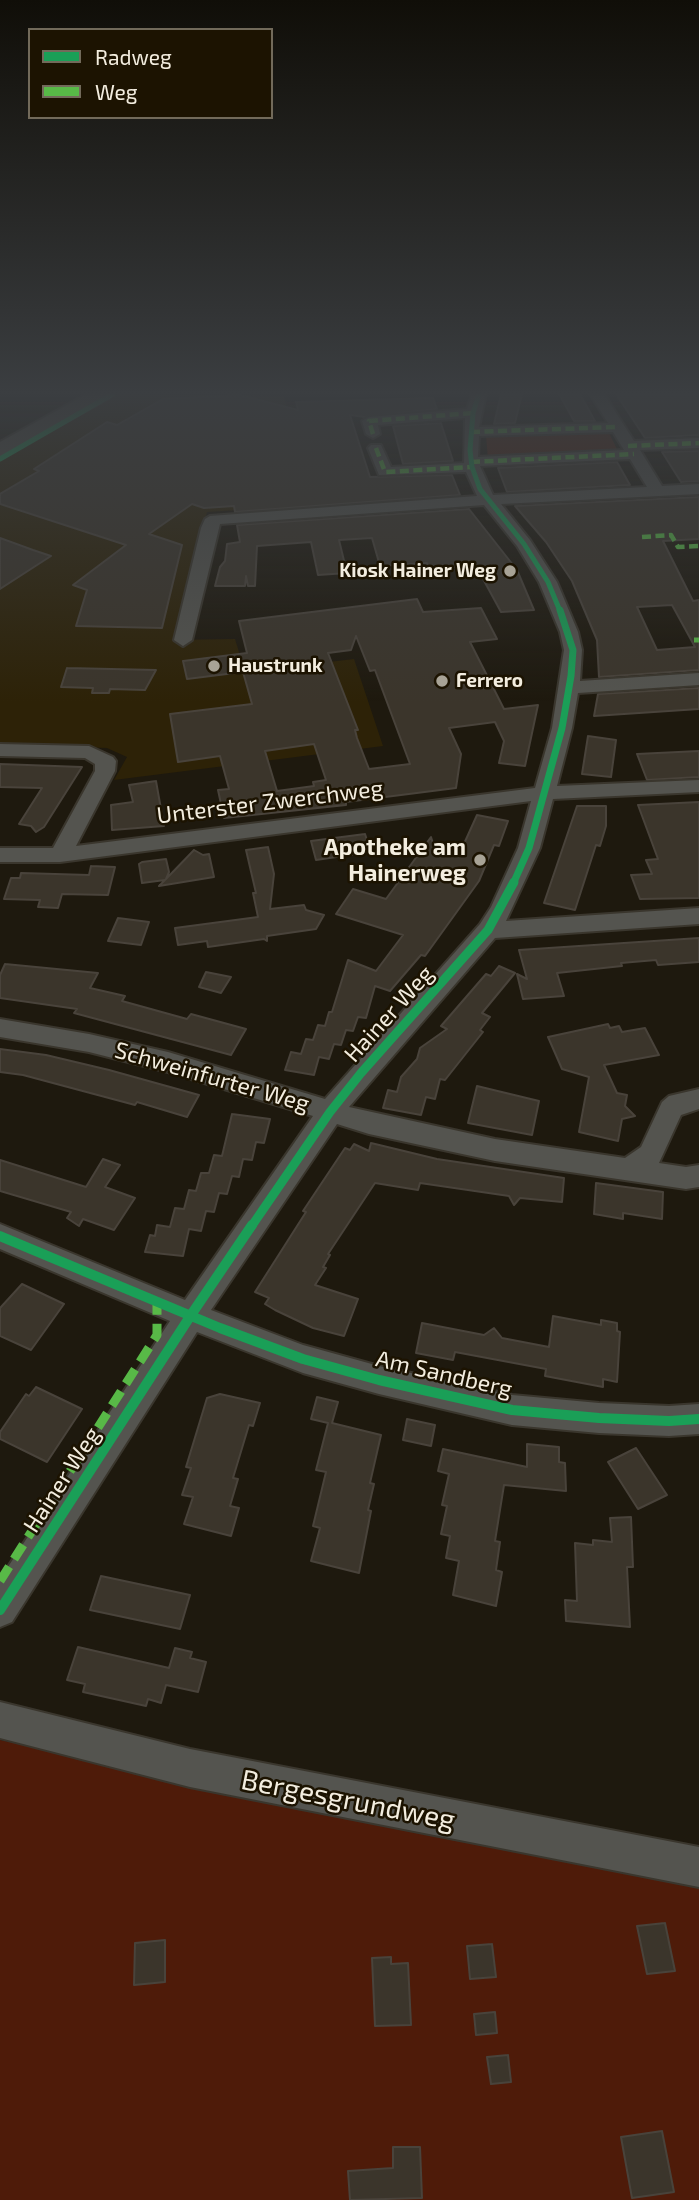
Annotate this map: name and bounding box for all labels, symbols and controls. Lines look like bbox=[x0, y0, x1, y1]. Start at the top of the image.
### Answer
legend bbox=[28, 28, 273, 119]
text: Radweg bbox=[95, 44, 172, 69]
text: Weg bbox=[95, 79, 138, 104]
place label: Kiosk Hainer Weg bbox=[339, 560, 496, 582]
marker: Kiosk Hainer Weg bbox=[502, 563, 518, 579]
place label: Haustrunk bbox=[228, 655, 323, 677]
marker: Haustrunk bbox=[206, 658, 222, 674]
place label: Ferrero bbox=[456, 670, 523, 692]
marker: Ferrero bbox=[434, 673, 450, 689]
street label: Unterster Zwerchweg bbox=[155, 774, 385, 830]
place label: Apotheke am Hainerweg bbox=[324, 833, 466, 887]
marker: Apotheke am Hainerweg bbox=[472, 852, 488, 868]
street label: Hainer Weg bbox=[338, 960, 440, 1068]
street label: Schweinfurter Weg bbox=[112, 1036, 312, 1118]
street label: Am Sandberg bbox=[373, 1345, 515, 1403]
street label: Hainer Weg bbox=[18, 1422, 106, 1538]
street label: Bergesgrundweg bbox=[238, 1763, 458, 1837]

